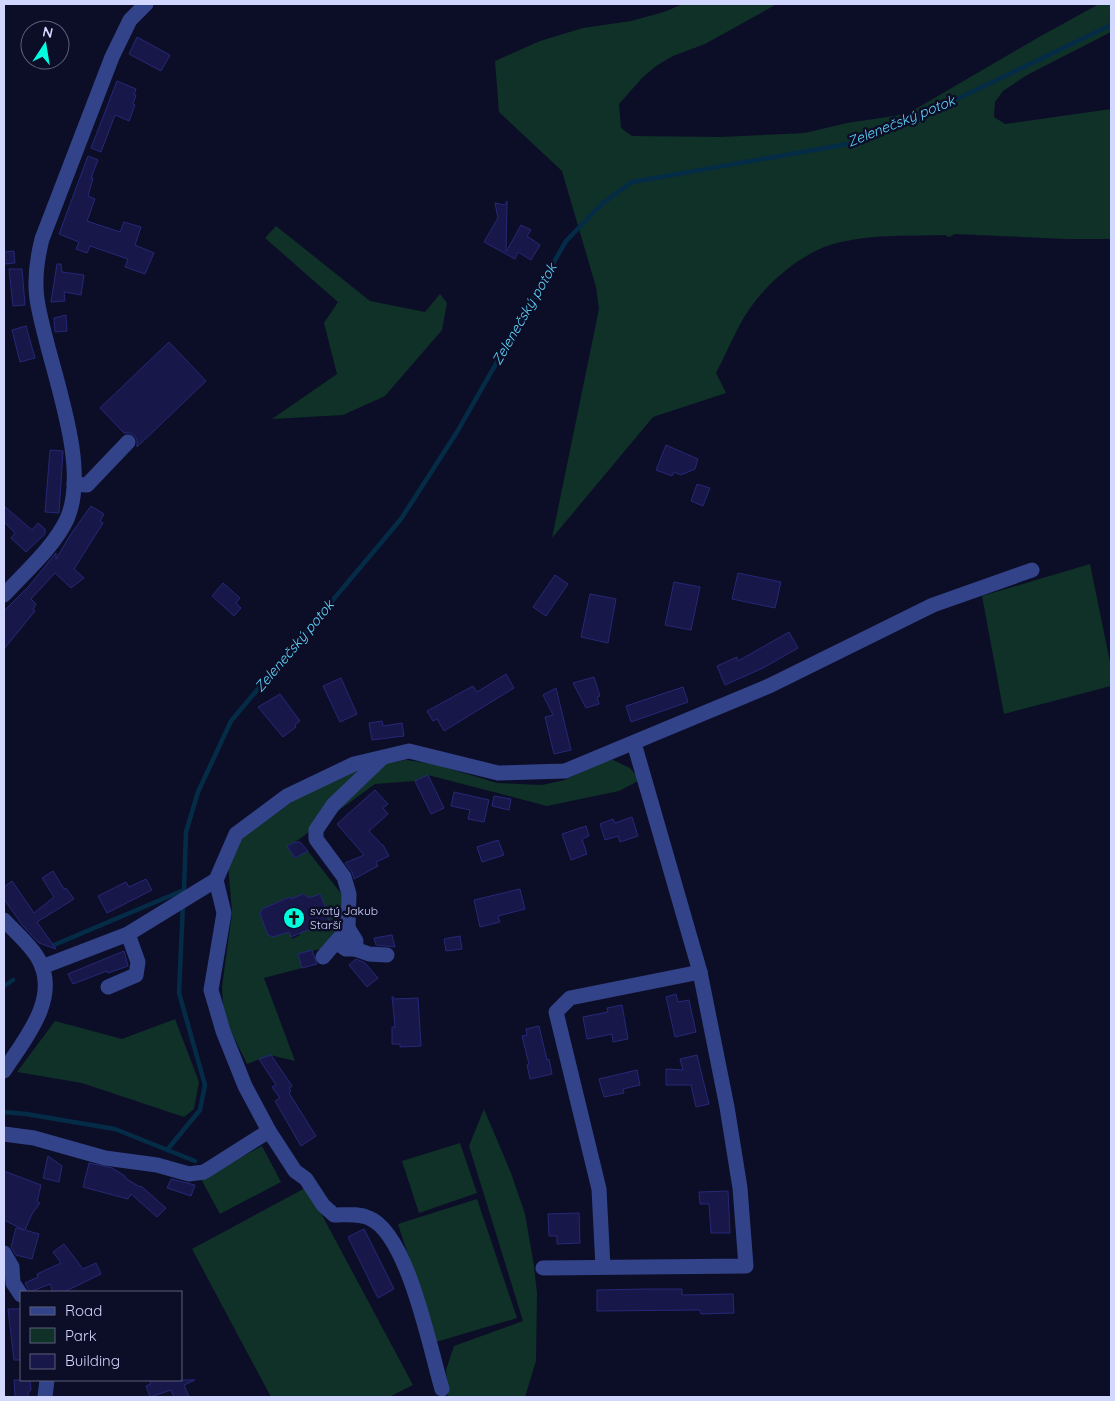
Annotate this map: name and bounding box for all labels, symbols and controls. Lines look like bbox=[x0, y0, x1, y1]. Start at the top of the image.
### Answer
north arrow bbox=[20, 20, 70, 70]
text: N bbox=[41, 22, 55, 42]
water label: Zelenečský potok bbox=[845, 91, 959, 151]
water label: Zelenečský potok bbox=[488, 259, 561, 368]
water label: Zelenečský potok bbox=[250, 595, 339, 696]
place label: svatý Jakub Starší bbox=[310, 903, 378, 932]
church icon: svatý Jakub Starší bbox=[282, 906, 306, 930]
legend bbox=[20, 1291, 182, 1381]
text: Road bbox=[65, 1301, 102, 1320]
text: Park bbox=[65, 1326, 97, 1345]
text: Building bbox=[65, 1351, 120, 1370]

